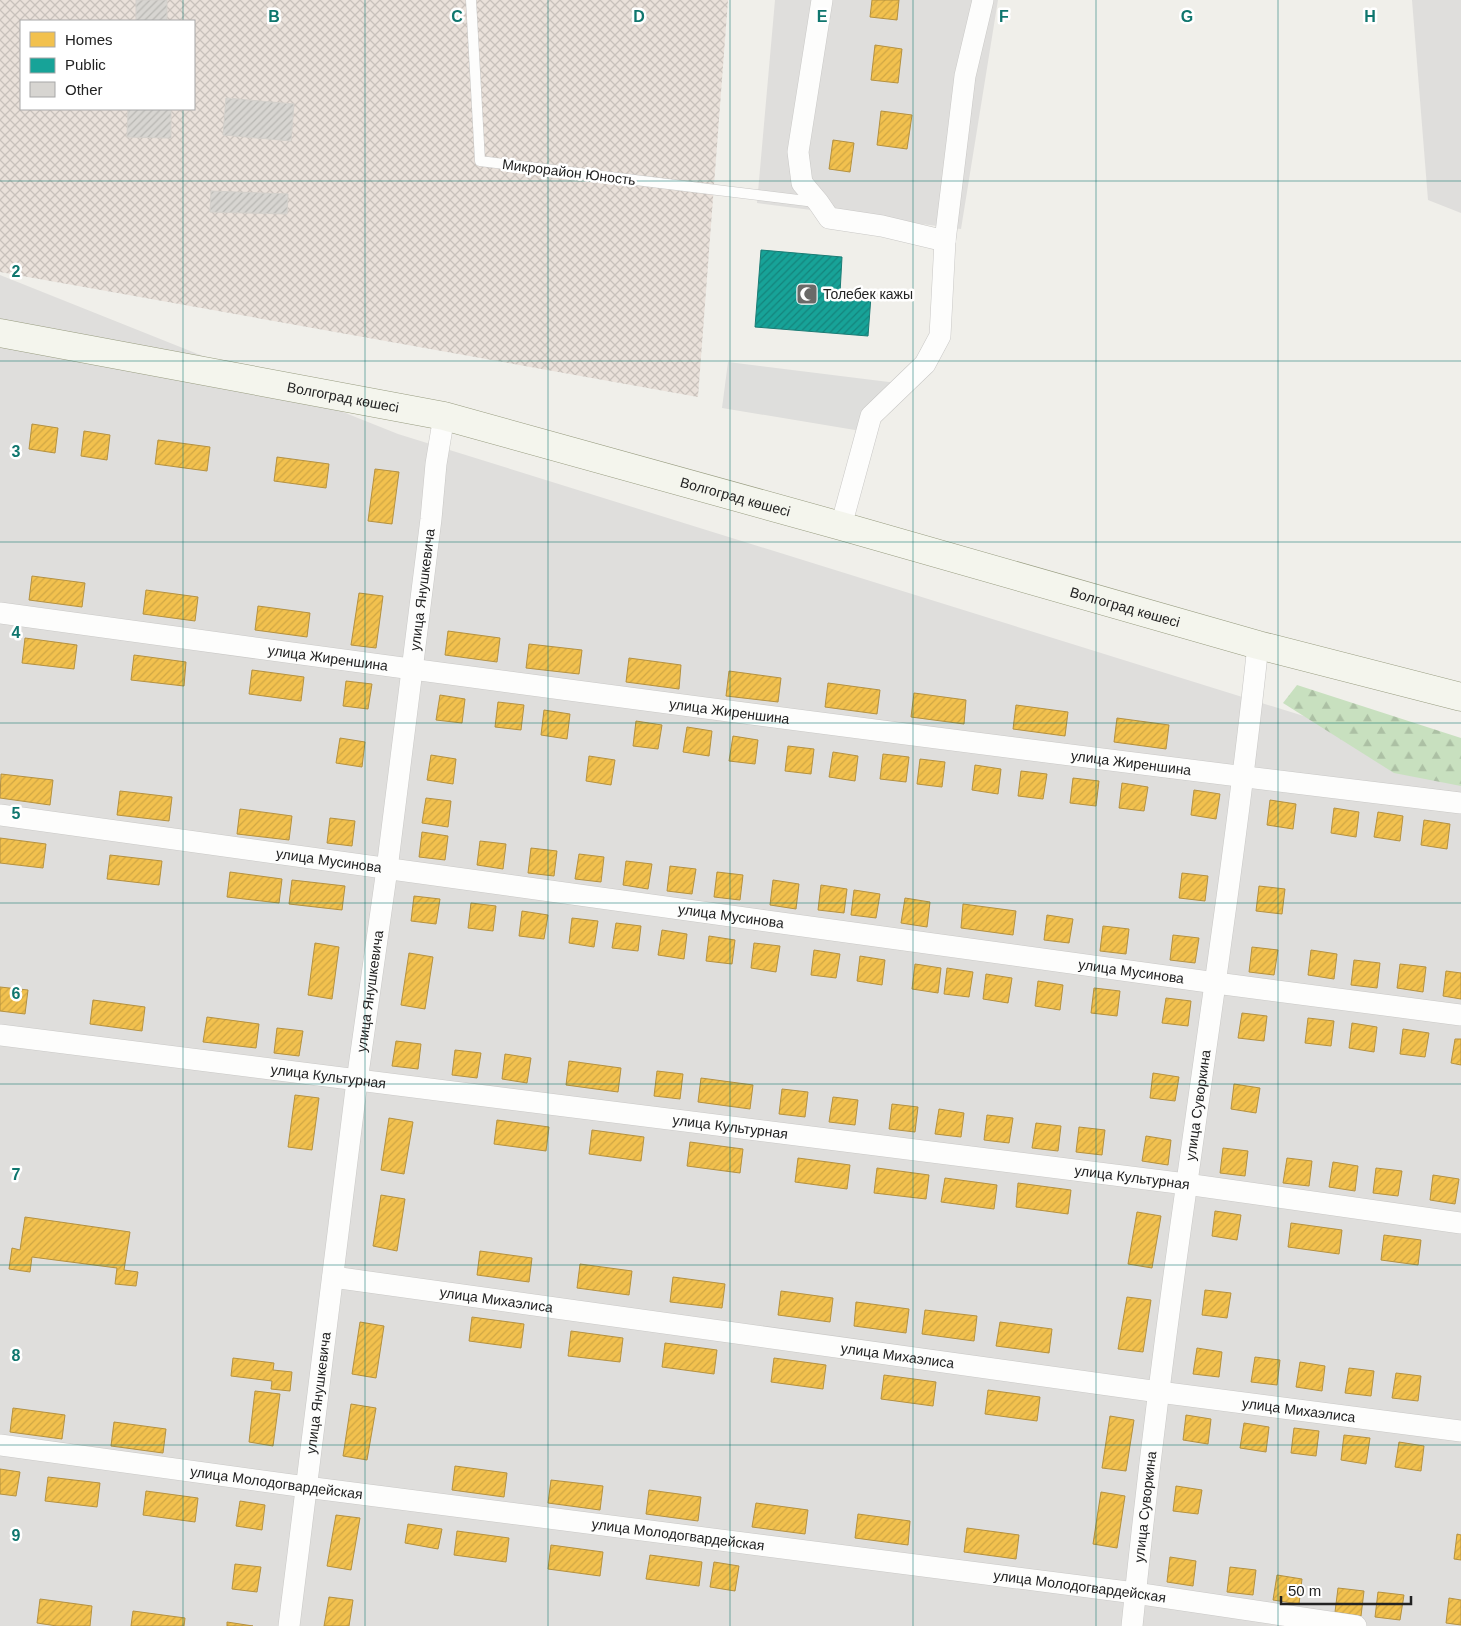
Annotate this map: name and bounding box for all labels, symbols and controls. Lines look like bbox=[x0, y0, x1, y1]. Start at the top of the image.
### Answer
text: B bbox=[268, 8, 280, 25]
text: C bbox=[451, 8, 463, 25]
text: D bbox=[633, 8, 645, 25]
text: E bbox=[817, 8, 828, 25]
text: F bbox=[999, 8, 1009, 25]
text: G bbox=[1181, 8, 1193, 25]
text: H bbox=[1364, 8, 1376, 25]
legend bbox=[20, 20, 195, 110]
text: Homes bbox=[65, 31, 113, 48]
text: Public bbox=[65, 56, 106, 73]
text: Other bbox=[65, 81, 103, 98]
street label: Микрорайон Юность bbox=[501, 156, 637, 188]
text: 2 bbox=[12, 263, 21, 280]
mosque icon: Толебек кажы bbox=[795, 282, 819, 306]
place label: Толебек кажы bbox=[823, 286, 913, 302]
street label: Волгоград көшесі bbox=[286, 379, 400, 415]
text: 3 bbox=[12, 443, 21, 460]
street label: Волгоград көшесі bbox=[679, 474, 792, 520]
street label: улица Янушкевича bbox=[407, 527, 438, 652]
street label: Волгоград көшесі bbox=[1068, 584, 1182, 630]
text: 4 bbox=[12, 624, 21, 641]
street label: улица Жиреншина bbox=[267, 642, 389, 674]
street label: улица Жиреншина bbox=[668, 696, 791, 727]
street label: улица Жиреншина bbox=[1070, 747, 1192, 778]
text: 5 bbox=[12, 805, 21, 822]
street label: улица Мусинова bbox=[275, 845, 383, 876]
street label: улица Мусинова bbox=[677, 901, 785, 931]
street label: улица Янушкевича bbox=[353, 929, 386, 1053]
street label: улица Мусинова bbox=[1077, 956, 1185, 987]
text: 6 bbox=[12, 985, 21, 1002]
street label: улица Суворкина bbox=[1182, 1048, 1214, 1162]
street label: улица Культурная bbox=[270, 1061, 387, 1091]
street label: улица Культурная bbox=[672, 1112, 789, 1142]
street label: улица Культурная bbox=[1074, 1162, 1191, 1192]
text: 7 bbox=[12, 1166, 21, 1183]
street label: улица Михаэлиса bbox=[439, 1284, 554, 1316]
street label: улица Янушкевича bbox=[303, 1331, 334, 1455]
street label: улица Михаэлиса bbox=[840, 1340, 955, 1371]
text: 8 bbox=[12, 1347, 21, 1364]
street label: улица Михаэлиса bbox=[1241, 1395, 1357, 1425]
street label: улица Суворкина bbox=[1131, 1450, 1159, 1563]
street label: улица Молодогвардейская bbox=[189, 1463, 364, 1502]
street label: улица Молодогвардейская bbox=[591, 1516, 765, 1554]
text: 9 bbox=[12, 1527, 21, 1544]
street label: улица Молодогвардейская bbox=[993, 1567, 1167, 1606]
scale bar bbox=[1281, 1574, 1411, 1606]
text: 50 m bbox=[1288, 1582, 1321, 1599]

